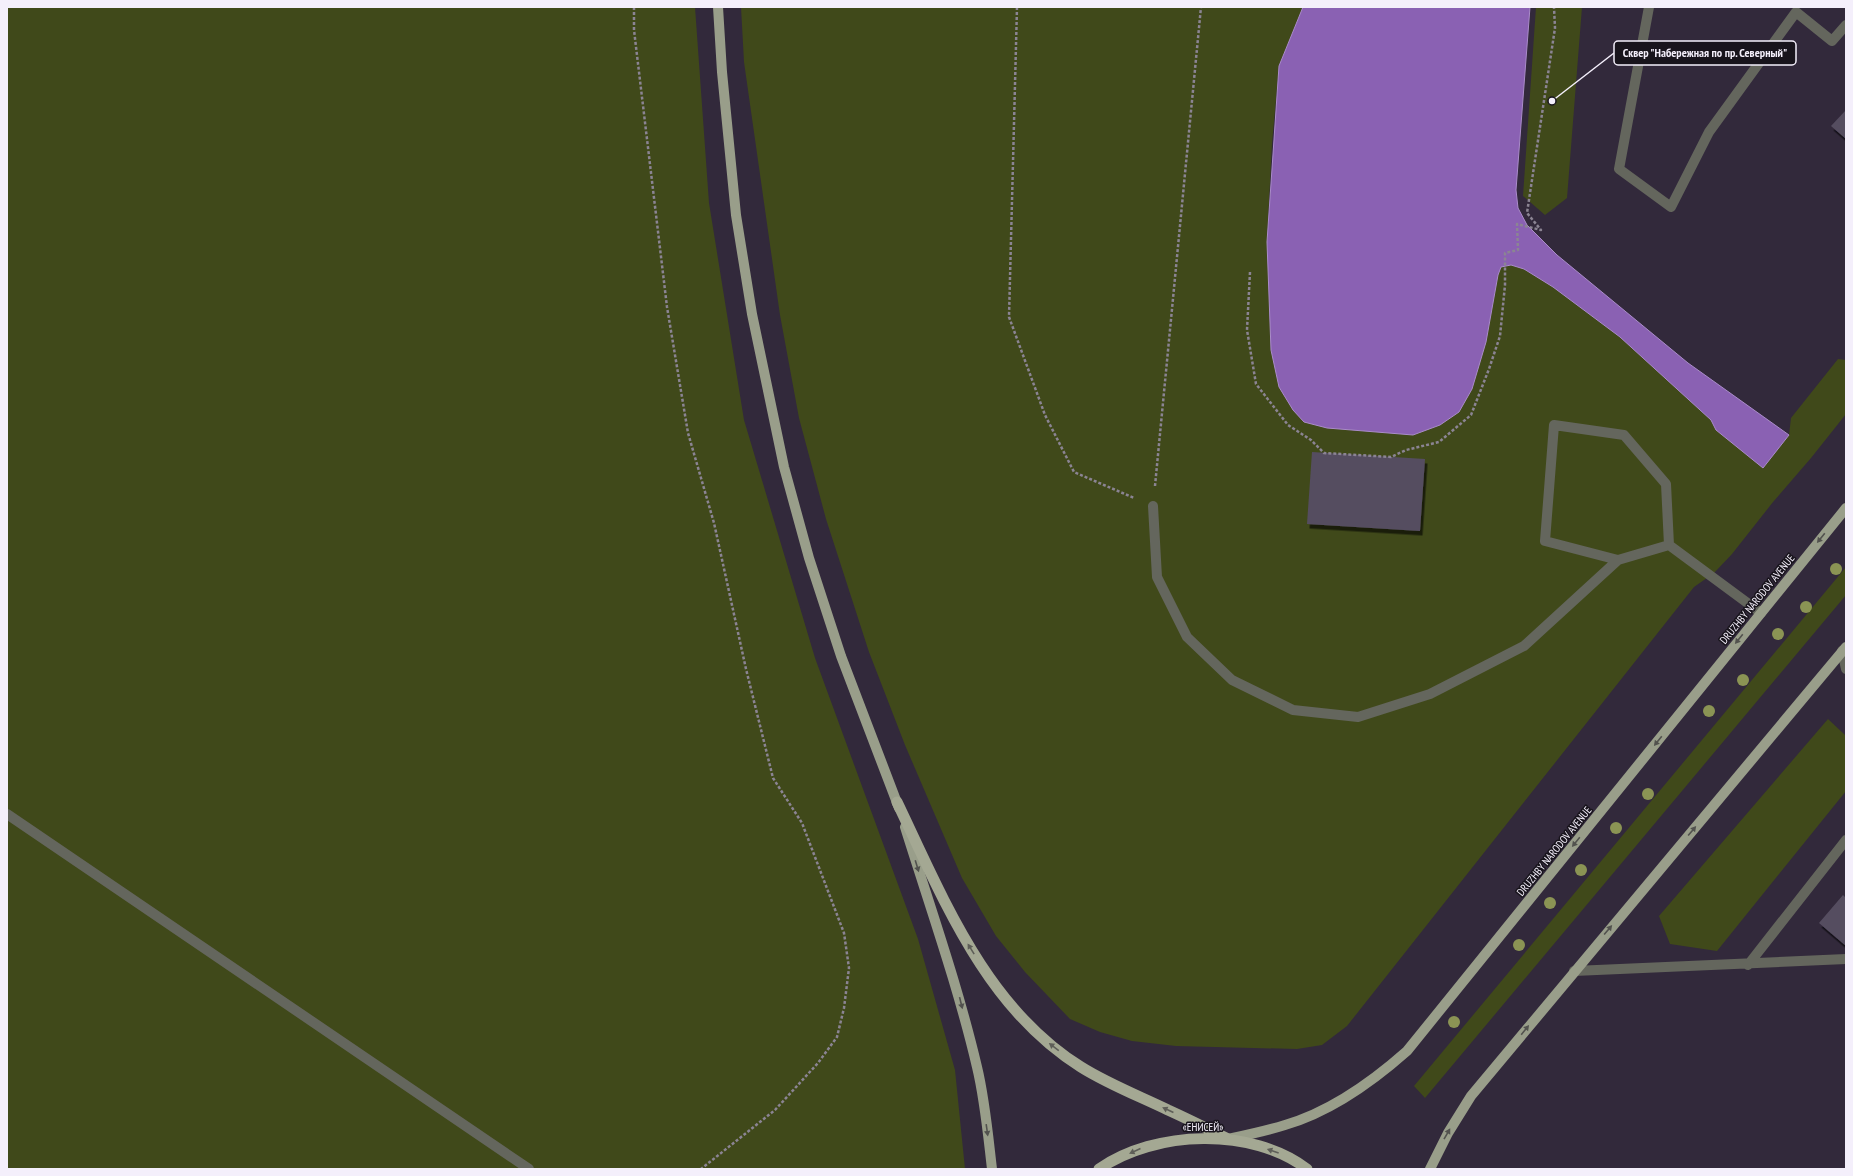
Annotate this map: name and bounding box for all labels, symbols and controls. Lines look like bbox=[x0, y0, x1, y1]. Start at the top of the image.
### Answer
callout: Сквер "Набережная по пр. Северный" bbox=[1614, 41, 1796, 65]
text: Сквер "Набережная по пр. Северный" bbox=[1623, 45, 1787, 60]
one-way arrow bbox=[1817, 533, 1826, 544]
street label: DRUZHBY NARODOV AVENUE bbox=[1717, 551, 1798, 647]
one-way arrow bbox=[1735, 634, 1744, 645]
one-way arrow bbox=[1654, 735, 1662, 746]
street label: DRUZHBY NARODOV AVENUE bbox=[1514, 803, 1595, 899]
one-way arrow bbox=[1687, 825, 1696, 836]
one-way arrow bbox=[1572, 837, 1581, 847]
one-way arrow bbox=[914, 860, 920, 872]
one-way arrow bbox=[1604, 925, 1613, 936]
one-way arrow bbox=[967, 944, 975, 954]
one-way arrow bbox=[958, 997, 964, 1009]
one-way arrow bbox=[1521, 1025, 1530, 1036]
one-way arrow bbox=[1049, 1043, 1060, 1052]
one-way arrow bbox=[1162, 1107, 1173, 1113]
street label: «ЕНИСЕЙ» bbox=[1183, 1120, 1223, 1134]
one-way arrow bbox=[984, 1124, 990, 1136]
one-way arrow bbox=[1444, 1128, 1451, 1140]
one-way arrow bbox=[1129, 1148, 1140, 1154]
one-way arrow bbox=[1266, 1148, 1278, 1154]

